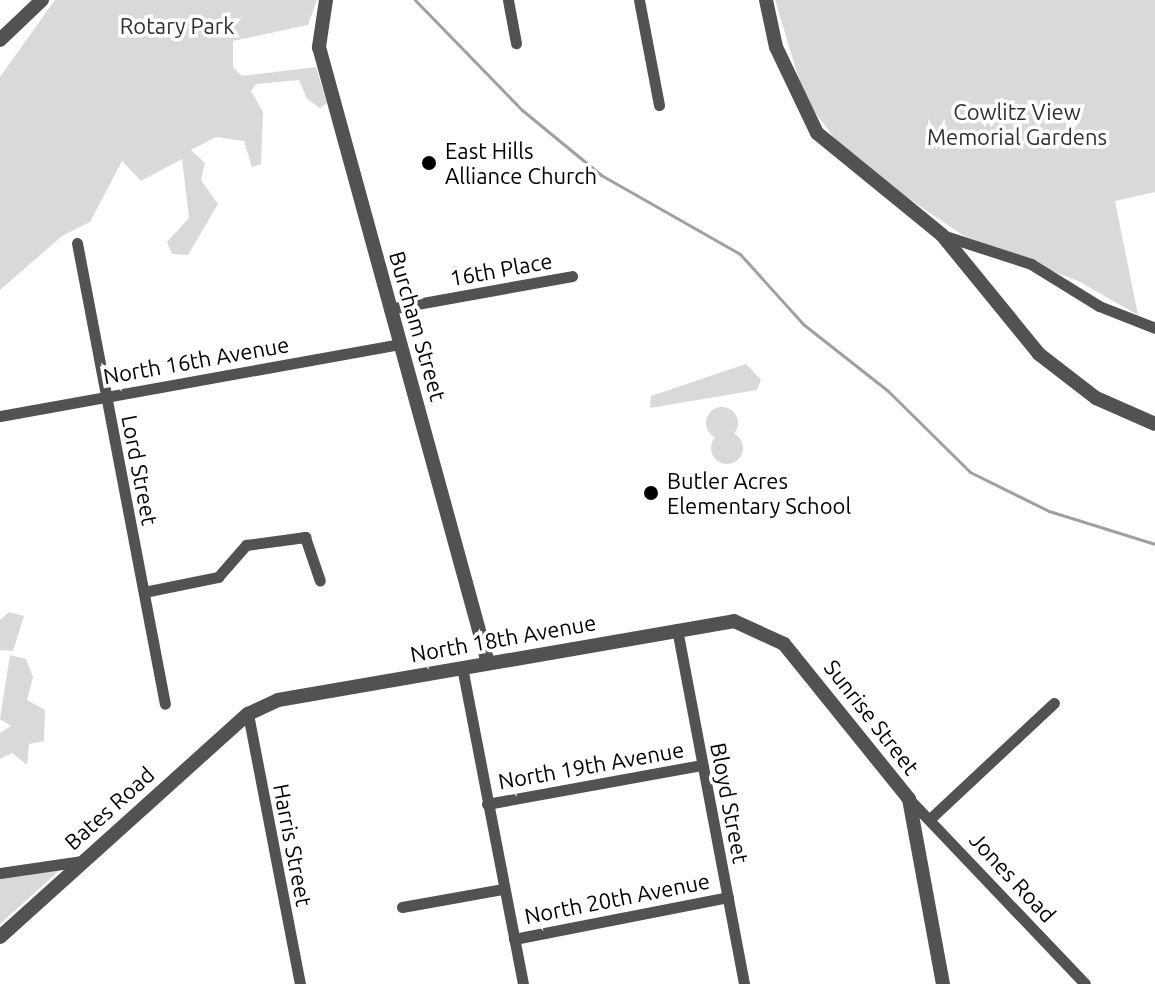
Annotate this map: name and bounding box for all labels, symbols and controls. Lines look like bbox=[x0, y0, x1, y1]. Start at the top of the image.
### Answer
park label: Rotary Park bbox=[120, 13, 234, 39]
park label: Cowlitz View Memorial Gardens bbox=[927, 98, 1107, 150]
place label: East Hills Alliance Church bbox=[445, 137, 597, 188]
marker: East Hills Alliance Church bbox=[420, 154, 438, 172]
street label: 16th Place bbox=[448, 247, 554, 291]
street label: Burcham Street bbox=[384, 248, 452, 404]
street label: North 16th Avenue bbox=[101, 331, 291, 389]
street label: Lord Street bbox=[116, 413, 164, 527]
place label: Butler Acres Elementary School bbox=[667, 467, 851, 518]
marker: Butler Acres Elementary School bbox=[642, 484, 660, 502]
street label: North 18th Avenue bbox=[408, 609, 598, 667]
street label: Sunrise Street bbox=[819, 654, 925, 780]
street label: North 19th Avenue bbox=[496, 736, 686, 794]
street label: Bloyd Street bbox=[705, 740, 755, 866]
street label: Bates Road bbox=[59, 761, 159, 855]
street label: Harris Street bbox=[268, 781, 318, 909]
street label: Jones Road bbox=[965, 826, 1061, 928]
street label: North 20th Avenue bbox=[522, 867, 712, 929]

